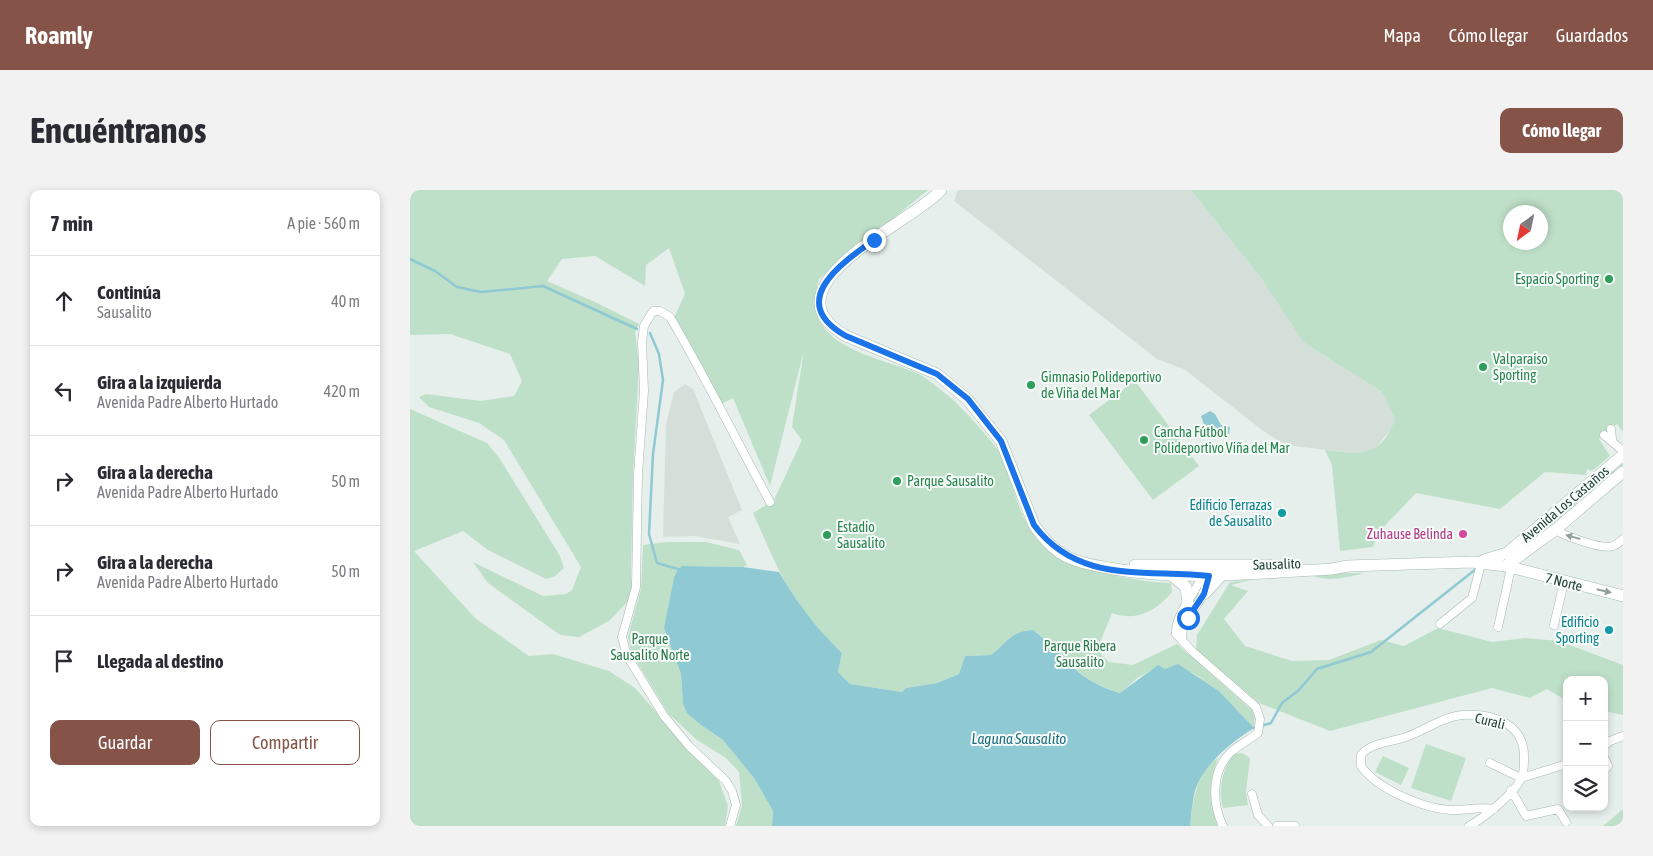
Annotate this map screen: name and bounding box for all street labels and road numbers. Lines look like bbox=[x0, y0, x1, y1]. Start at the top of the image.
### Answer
street label: Avenida Los Castaños bbox=[1518, 463, 1612, 545]
street label: Sausalito bbox=[1253, 555, 1301, 573]
street label: 7 Norte bbox=[1544, 570, 1584, 594]
street label: Curali bbox=[1473, 710, 1507, 732]

